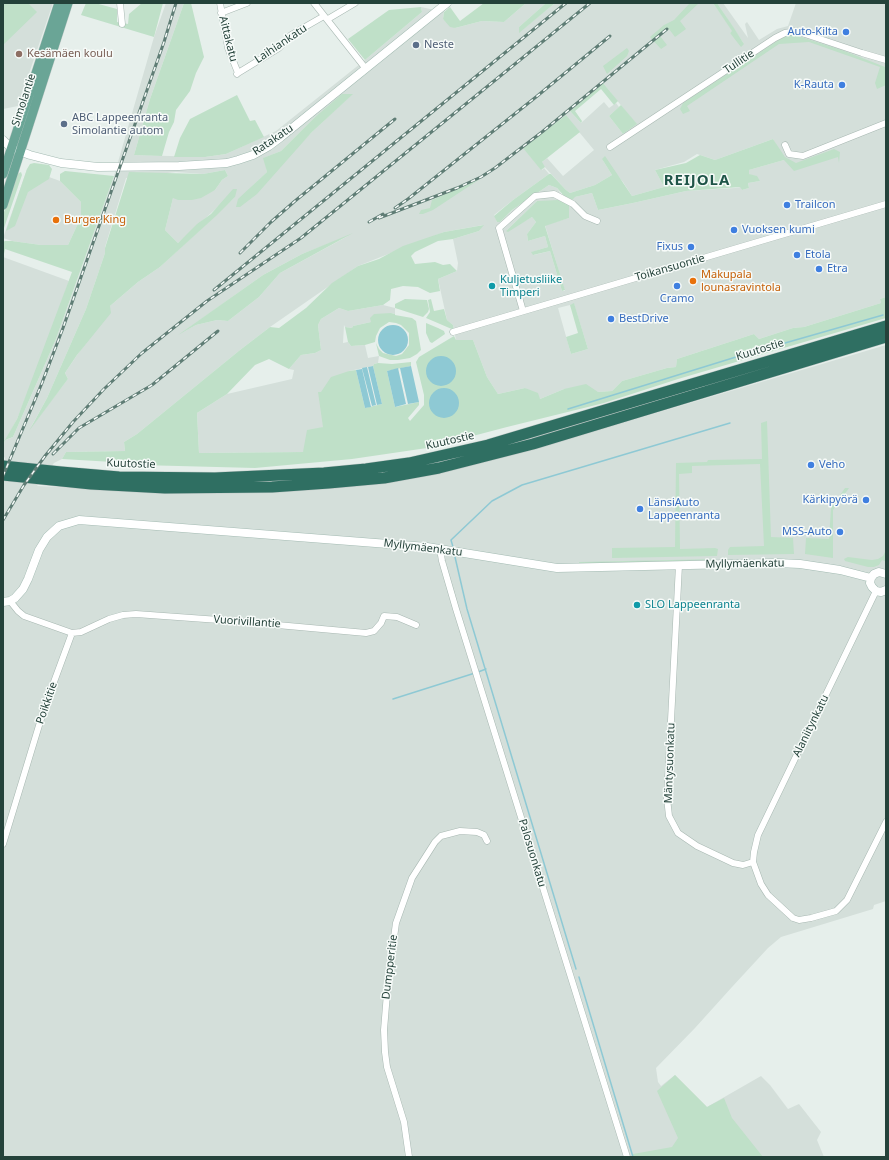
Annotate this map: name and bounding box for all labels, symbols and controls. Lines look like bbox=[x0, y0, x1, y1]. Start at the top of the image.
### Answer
street label: Aittakatu bbox=[216, 15, 240, 63]
street label: Laihiankatu bbox=[252, 22, 310, 66]
place label: Auto-Kilta bbox=[787, 25, 838, 39]
marker: Auto-Kilta bbox=[841, 27, 851, 37]
place label: Neste bbox=[424, 38, 454, 52]
marker: Neste bbox=[411, 40, 421, 50]
place label: Kesämäen koulu bbox=[27, 47, 113, 61]
street label: Tullitie bbox=[721, 47, 757, 77]
marker: Kesämäen koulu bbox=[14, 49, 24, 59]
street label: Simolantie bbox=[9, 72, 39, 128]
place label: K-Rauta bbox=[794, 78, 834, 92]
marker: K-Rauta bbox=[837, 80, 847, 90]
place label: ABC Lappeenranta Simolantie autom bbox=[72, 111, 168, 137]
marker: ABC Lappeenranta Simolantie autom bbox=[59, 119, 69, 129]
street label: Ratakatu bbox=[250, 122, 296, 158]
district label: REIJOLA bbox=[664, 172, 730, 190]
place label: Trailcon bbox=[795, 198, 835, 212]
marker: Trailcon bbox=[782, 200, 792, 210]
place label: Burger King bbox=[64, 213, 126, 227]
marker: Burger King bbox=[51, 215, 61, 225]
place label: Vuoksen kumi bbox=[742, 223, 815, 237]
marker: Vuoksen kumi bbox=[729, 225, 739, 235]
place label: Fixus bbox=[657, 240, 683, 254]
marker: Fixus bbox=[686, 242, 696, 252]
place label: Etola bbox=[805, 248, 831, 262]
marker: Etola bbox=[792, 250, 802, 260]
street label: Toikansuontie bbox=[633, 252, 707, 284]
place label: Etra bbox=[827, 262, 848, 276]
marker: Etra bbox=[814, 264, 824, 274]
place label: Makupala lounasravintola bbox=[701, 268, 781, 294]
place label: Kuljetusliike Timperi bbox=[500, 273, 562, 299]
marker: Makupala lounasravintola bbox=[688, 276, 698, 286]
marker: Kuljetusliike Timperi bbox=[487, 281, 497, 291]
marker: Cramo bbox=[672, 281, 682, 291]
place label: Cramo bbox=[660, 292, 694, 306]
place label: BestDrive bbox=[619, 312, 669, 326]
marker: BestDrive bbox=[606, 314, 616, 324]
street label: Kuutostie bbox=[734, 336, 786, 364]
street label: Kuutostie bbox=[424, 429, 476, 453]
street label: Kuutostie bbox=[106, 457, 156, 471]
place label: Veho bbox=[819, 458, 845, 472]
marker: Veho bbox=[806, 460, 816, 470]
place label: Kärkipyörä bbox=[802, 493, 858, 507]
marker: Kärkipyörä bbox=[861, 495, 871, 505]
place label: LänsiAuto Lappeenranta bbox=[648, 496, 720, 522]
marker: LänsiAuto Lappeenranta bbox=[635, 504, 645, 514]
place label: MSS-Auto bbox=[782, 525, 832, 539]
marker: MSS-Auto bbox=[835, 527, 845, 537]
street label: Myllymäenkatu bbox=[383, 537, 463, 559]
street label: Myllymäenkatu bbox=[705, 557, 785, 571]
place label: SLO Lappeenranta bbox=[645, 598, 740, 612]
marker: SLO Lappeenranta bbox=[632, 600, 642, 610]
street label: Vuorivillantie bbox=[213, 613, 281, 631]
street label: Poikkitie bbox=[34, 680, 60, 726]
street label: Alaniitynkatu bbox=[790, 693, 832, 759]
street label: Mäntysuonkatu bbox=[662, 722, 678, 804]
street label: Palosuonkatu bbox=[515, 817, 549, 889]
street label: Dumpperitie bbox=[379, 934, 401, 1000]

